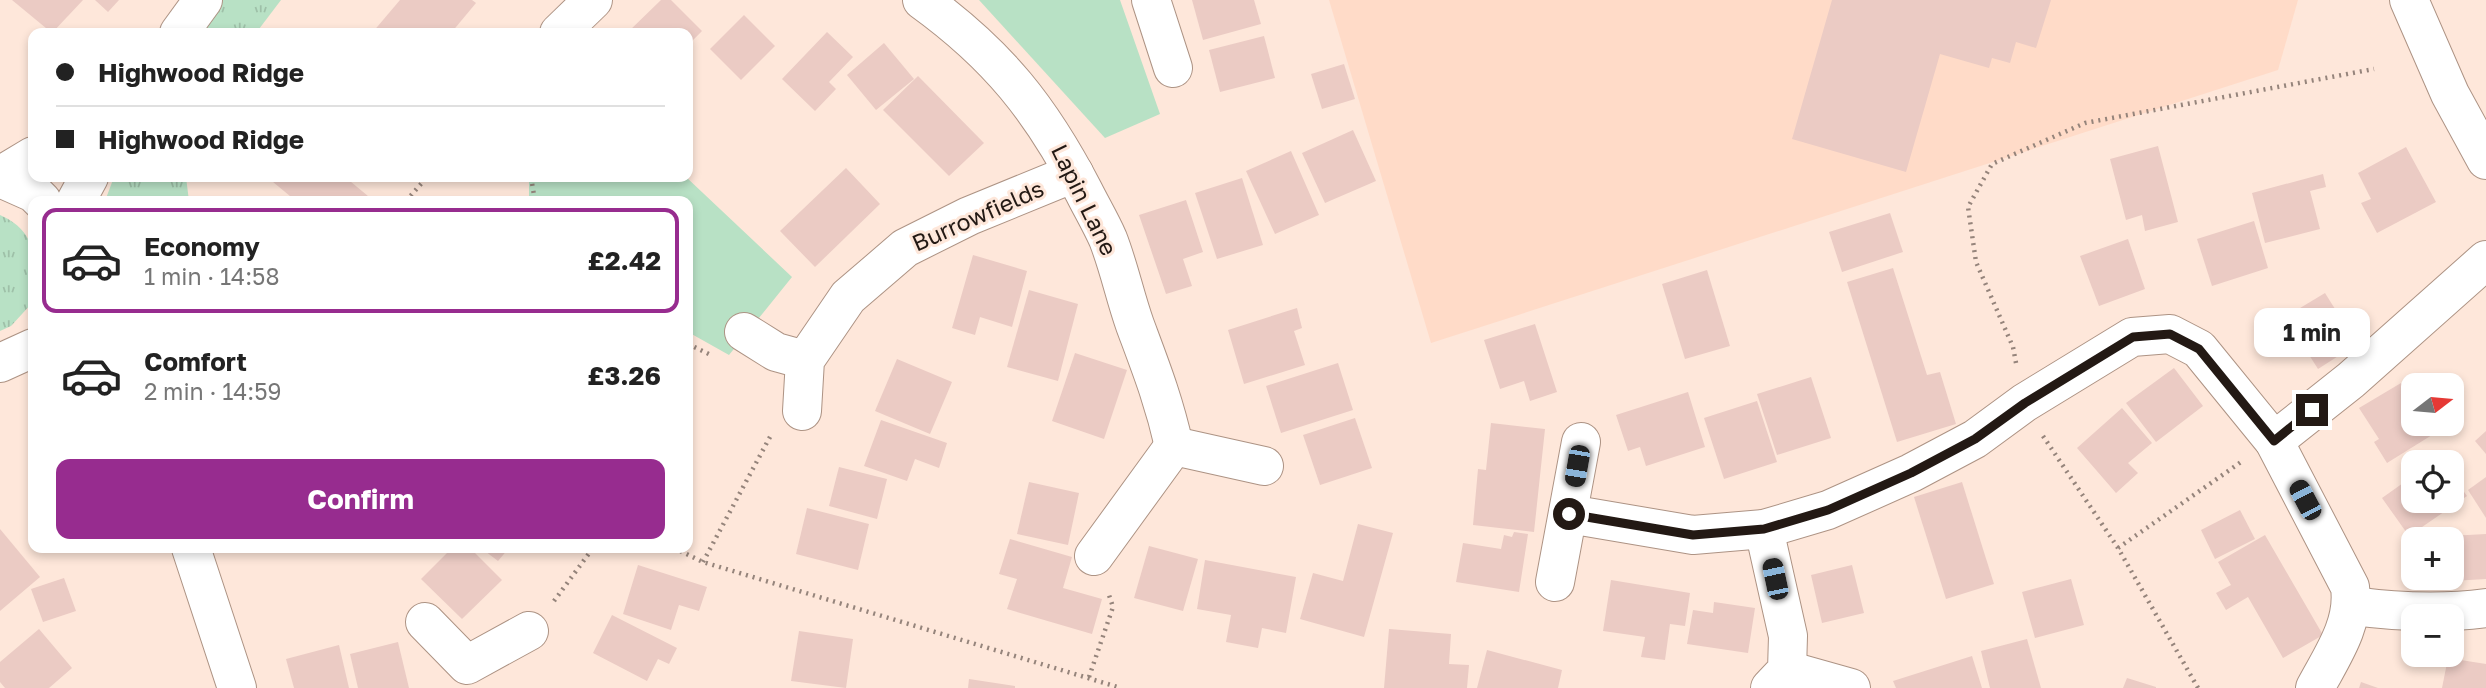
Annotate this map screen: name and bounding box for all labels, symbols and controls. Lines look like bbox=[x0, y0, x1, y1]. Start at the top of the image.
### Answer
text: Highwood Ridge bbox=[98, 57, 304, 88]
text: Highwood Ridge bbox=[98, 124, 304, 155]
street label: Lapin Lane bbox=[1046, 139, 1124, 260]
street label: Burrowfields bbox=[907, 174, 1048, 257]
icon: car bbox=[60, 229, 123, 292]
text: Economy bbox=[144, 231, 260, 262]
text: £2.42 bbox=[588, 245, 661, 276]
text: 1 min · 14:58 bbox=[144, 262, 279, 290]
callout: 1 min bbox=[2254, 308, 2370, 358]
text: 1 min bbox=[2283, 318, 2341, 346]
icon: car bbox=[60, 344, 123, 407]
text: Comfort bbox=[144, 346, 247, 377]
text: £3.26 bbox=[587, 360, 661, 391]
north arrow bbox=[2401, 373, 2464, 436]
map controls bbox=[2401, 373, 2464, 667]
text: 2 min · 14:59 bbox=[144, 377, 282, 405]
route end bbox=[2296, 394, 2328, 426]
car bbox=[1564, 443, 1591, 489]
button: locate bbox=[2401, 450, 2464, 513]
button: Confirm bbox=[56, 459, 665, 539]
car bbox=[2286, 477, 2325, 523]
route start bbox=[1553, 498, 1585, 530]
button: + bbox=[2401, 527, 2464, 590]
car bbox=[1761, 556, 1790, 602]
button: − bbox=[2401, 604, 2464, 667]

